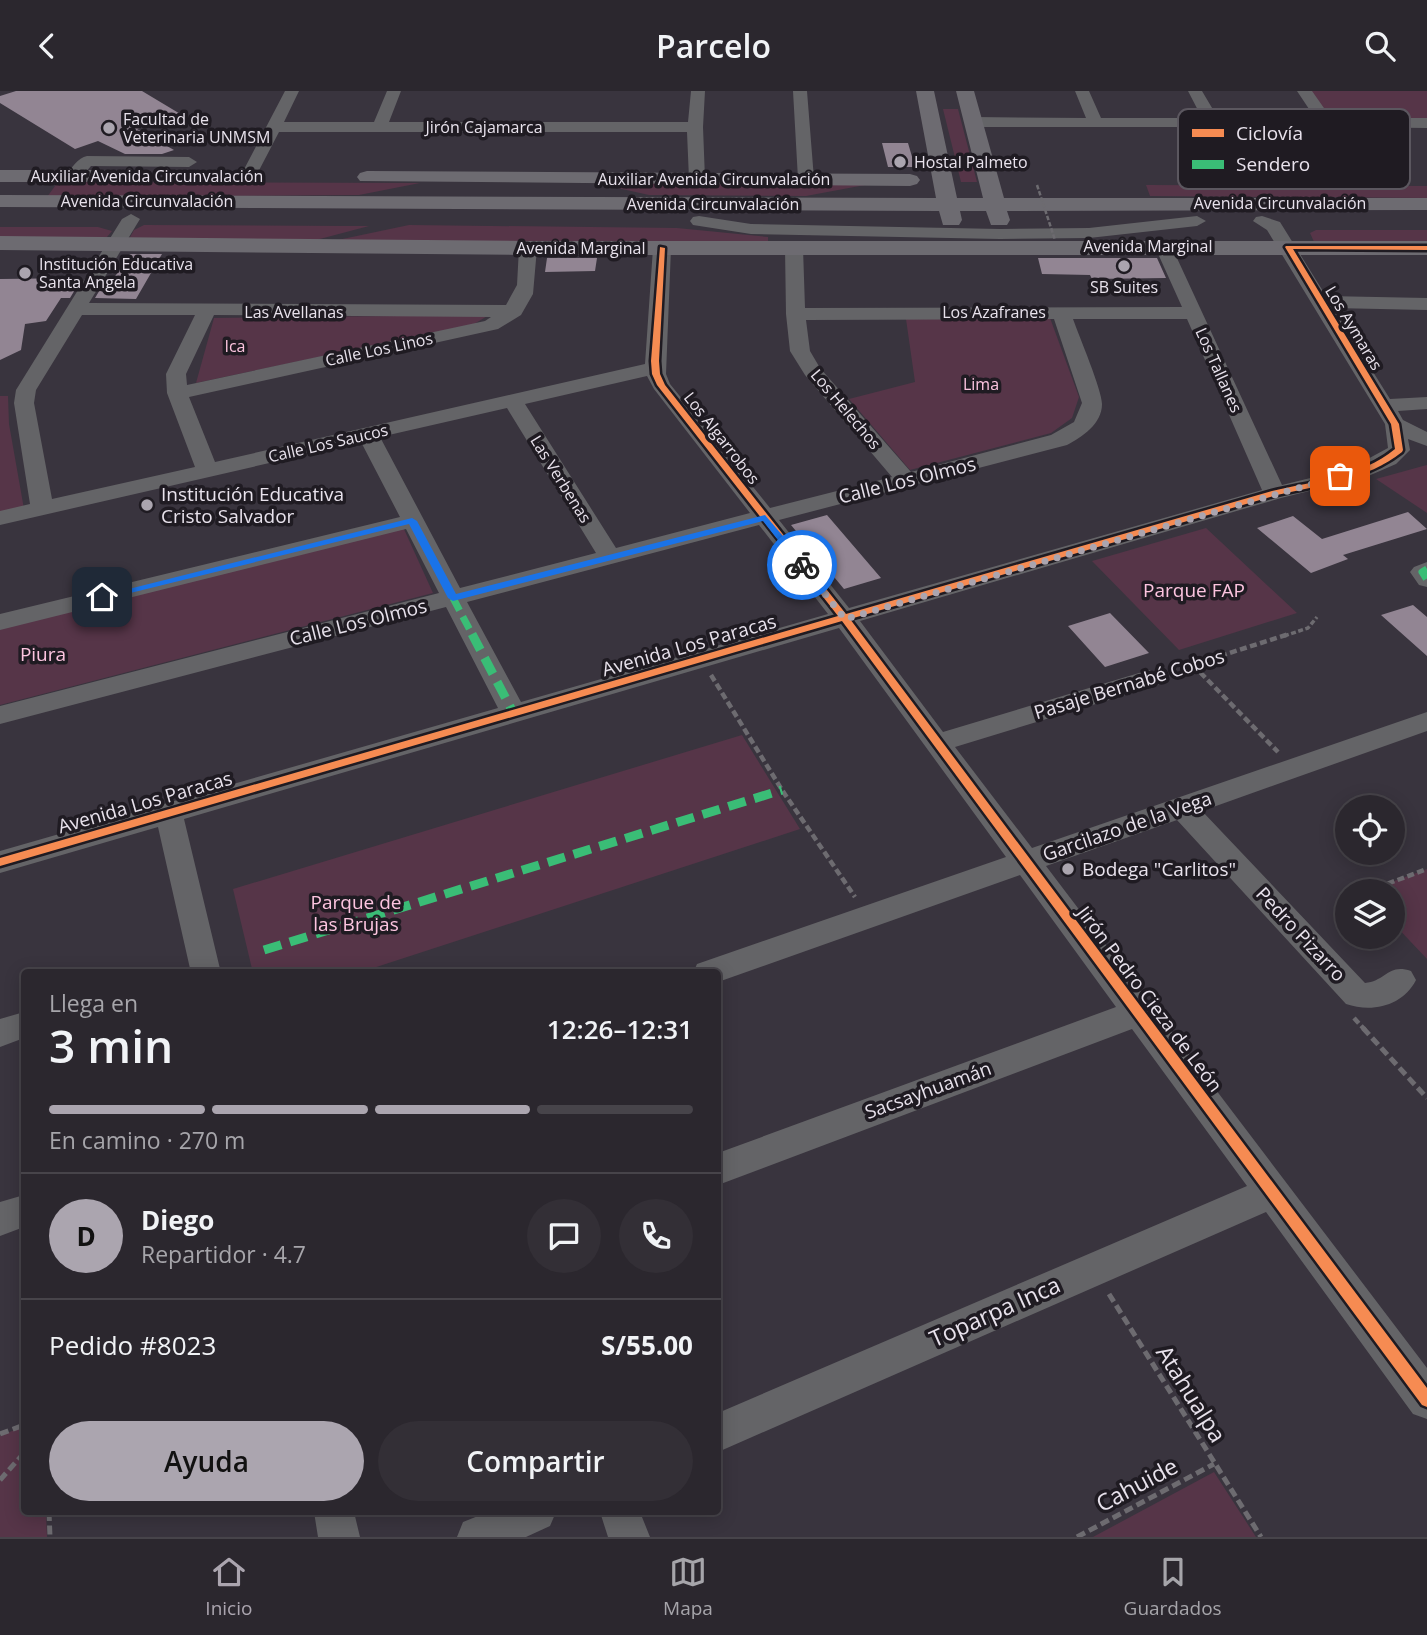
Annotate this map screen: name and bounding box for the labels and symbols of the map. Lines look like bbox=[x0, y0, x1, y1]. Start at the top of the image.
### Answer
place label: Facultad de Veterinaria UNMSM bbox=[123, 108, 270, 148]
legend bbox=[1178, 109, 1410, 189]
street label: Jirón Cajamarca bbox=[423, 116, 543, 138]
marker: Facultad de Veterinaria UNMSM bbox=[101, 120, 117, 136]
text: Ciclovía bbox=[1236, 120, 1303, 146]
place label: Hostal Palmeto bbox=[914, 151, 1028, 173]
text: Sendero bbox=[1236, 151, 1310, 177]
marker: Hostal Palmeto bbox=[892, 154, 908, 170]
street label: Auxiliar Avenida Circunvalación bbox=[31, 165, 263, 187]
street label: Auxiliar Avenida Circunvalación bbox=[598, 168, 830, 190]
street label: Avenida Circunvalación bbox=[61, 190, 233, 212]
street label: Avenida Circunvalación bbox=[1194, 192, 1366, 214]
street label: Avenida Circunvalación bbox=[627, 193, 799, 215]
street label: Avenida Marginal bbox=[1083, 235, 1213, 257]
street label: Avenida Marginal bbox=[516, 237, 646, 259]
place label: Institución Educativa Santa Angela bbox=[39, 253, 193, 293]
marker: SB Suites bbox=[1116, 258, 1132, 274]
marker: Institución Educativa Santa Angela bbox=[17, 265, 33, 281]
place label: SB Suites bbox=[1090, 276, 1158, 298]
street label: Los Aymaras bbox=[1320, 282, 1388, 374]
street label: Las Avellanas bbox=[244, 301, 344, 323]
street label: Los Azafranes bbox=[942, 301, 1046, 323]
street label: Los Tallanes bbox=[1190, 324, 1248, 416]
street label: Calle Los Linos bbox=[323, 327, 435, 371]
park label: Ica bbox=[224, 335, 246, 357]
street label: Los Helechos bbox=[806, 364, 886, 454]
park label: Lima bbox=[963, 373, 999, 395]
street label: Los Algarrobos bbox=[679, 387, 765, 489]
street label: Calle Los Saucos bbox=[266, 419, 390, 467]
street label: Las Verbenas bbox=[525, 431, 597, 527]
pin bbox=[1310, 446, 1370, 506]
street label: Calle Los Olmos bbox=[836, 450, 978, 510]
place label: Institución Educativa Cristo Salvador bbox=[161, 481, 344, 529]
marker: Institución Educativa Cristo Salvador bbox=[139, 497, 155, 513]
courier bbox=[767, 530, 837, 600]
pin bbox=[72, 567, 132, 627]
park label: Parque FAP bbox=[1143, 577, 1245, 603]
street label: Calle Los Olmos bbox=[287, 592, 429, 652]
street label: Avenida Los Paracas bbox=[599, 608, 779, 682]
park label: Piura bbox=[20, 641, 66, 667]
street label: Pasaje Bernabé Cobos bbox=[1031, 643, 1227, 725]
street label: Avenida Los Paracas bbox=[55, 765, 235, 839]
street label: Garcilazo de la Vega bbox=[1039, 785, 1215, 867]
place label: Bodega "Carlitos" bbox=[1082, 856, 1236, 882]
marker: Bodega "Carlitos" bbox=[1060, 861, 1076, 877]
street label: Pedro Pizarro bbox=[1250, 881, 1352, 987]
park label: Parque de las Brujas bbox=[311, 889, 401, 937]
street label: Jirón Pedro Cieza de León bbox=[1070, 899, 1228, 1097]
street label: Sacsayhuamán bbox=[861, 1055, 995, 1125]
street label: Toparpa Inca bbox=[924, 1268, 1065, 1354]
street label: Atahualpa bbox=[1149, 1339, 1234, 1448]
street label: Cahuide bbox=[1090, 1449, 1183, 1519]

